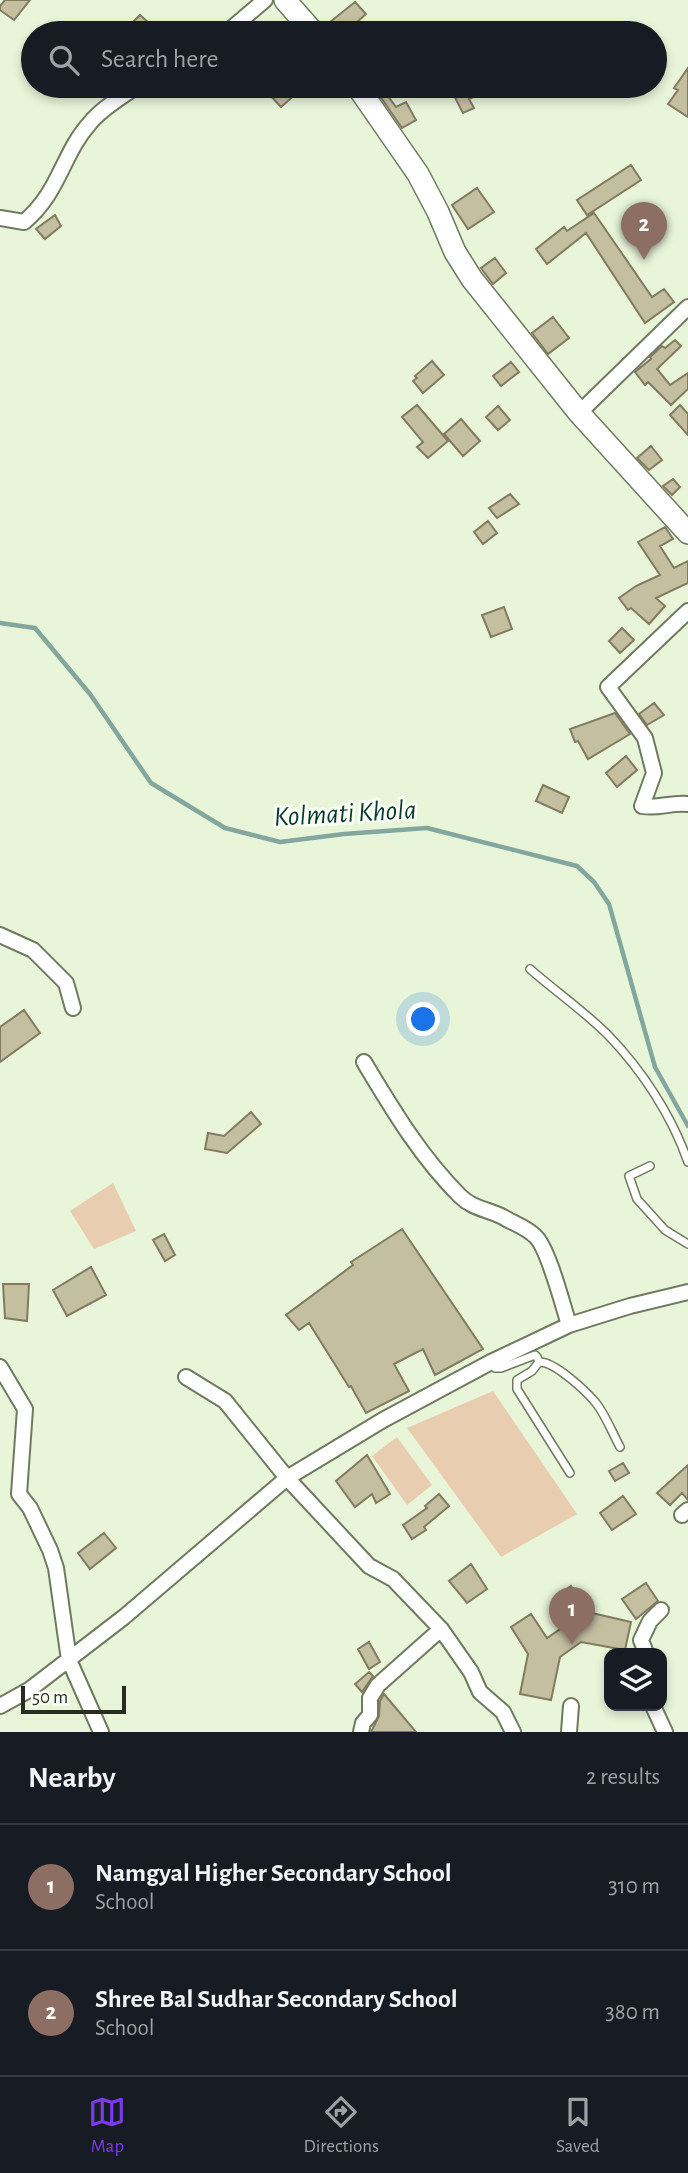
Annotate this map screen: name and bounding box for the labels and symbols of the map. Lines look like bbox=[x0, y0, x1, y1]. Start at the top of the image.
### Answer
pin: 2 bbox=[621, 202, 667, 260]
water label: Kolmati Khola bbox=[273, 796, 417, 832]
your location bbox=[406, 1002, 440, 1036]
pin: 1 bbox=[549, 1587, 595, 1645]
scale bar bbox=[21, 1683, 126, 1715]

